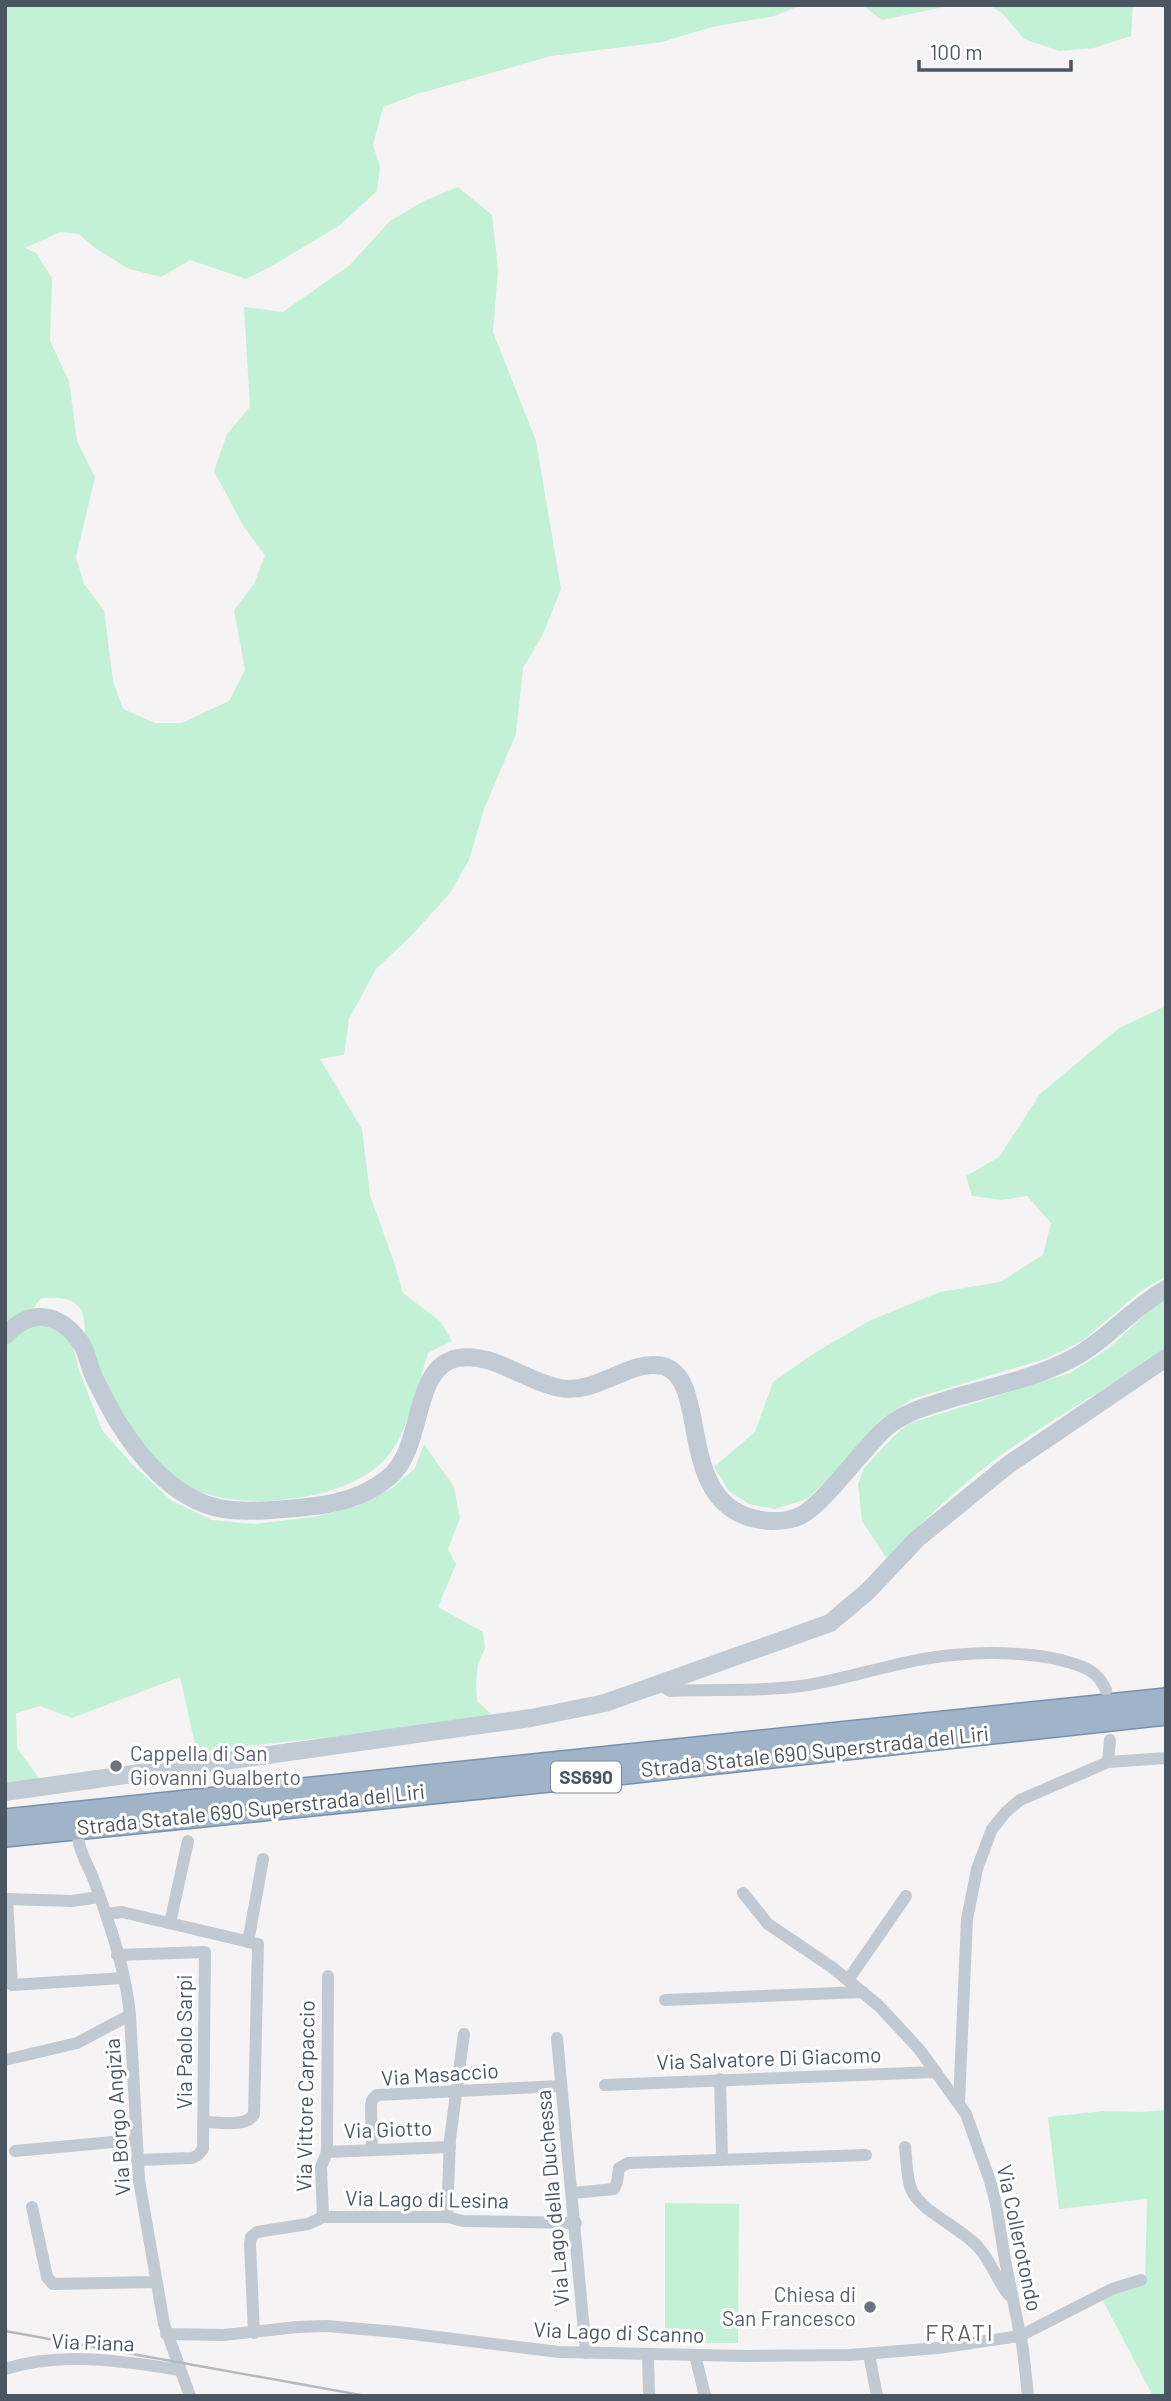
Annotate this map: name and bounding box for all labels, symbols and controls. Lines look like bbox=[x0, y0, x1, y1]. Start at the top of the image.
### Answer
scale bar bbox=[919, 28, 1071, 72]
text: 100 m bbox=[930, 39, 983, 64]
street label: Strada Statale 690 Superstrada del Liri bbox=[640, 1720, 990, 1781]
place label: Cappella di San Giovanni Gualberto bbox=[130, 1740, 301, 1789]
marker: Cappella di San Giovanni Gualberto bbox=[108, 1758, 124, 1774]
road number: SS690 bbox=[551, 1762, 621, 1792]
street label: Strada Statale 690 Superstrada del Liri bbox=[76, 1778, 426, 1839]
street label: Via Paolo Sarpi bbox=[171, 1974, 196, 2110]
street label: Via Vittore Carpaccio bbox=[290, 2000, 319, 2192]
street label: Via Borgo Angizia bbox=[99, 2038, 134, 2197]
street label: Via Salvatore Di Giacomo bbox=[656, 2041, 882, 2074]
street label: Via Masaccio bbox=[380, 2057, 500, 2090]
street label: Via Lago della Duchessa bbox=[530, 2089, 573, 2307]
street label: Via Giotto bbox=[343, 2114, 433, 2143]
street label: Via Collerotondo bbox=[993, 2162, 1048, 2313]
street label: Via Lago di Lesina bbox=[345, 2185, 509, 2212]
place label: Chiesa di San Francesco bbox=[722, 2281, 856, 2330]
marker: Chiesa di San Francesco bbox=[862, 2299, 878, 2315]
street label: Via Lago di Scanno bbox=[533, 2316, 705, 2347]
district label: FRATI bbox=[925, 2318, 995, 2346]
street label: Via Piana bbox=[51, 2328, 135, 2355]

